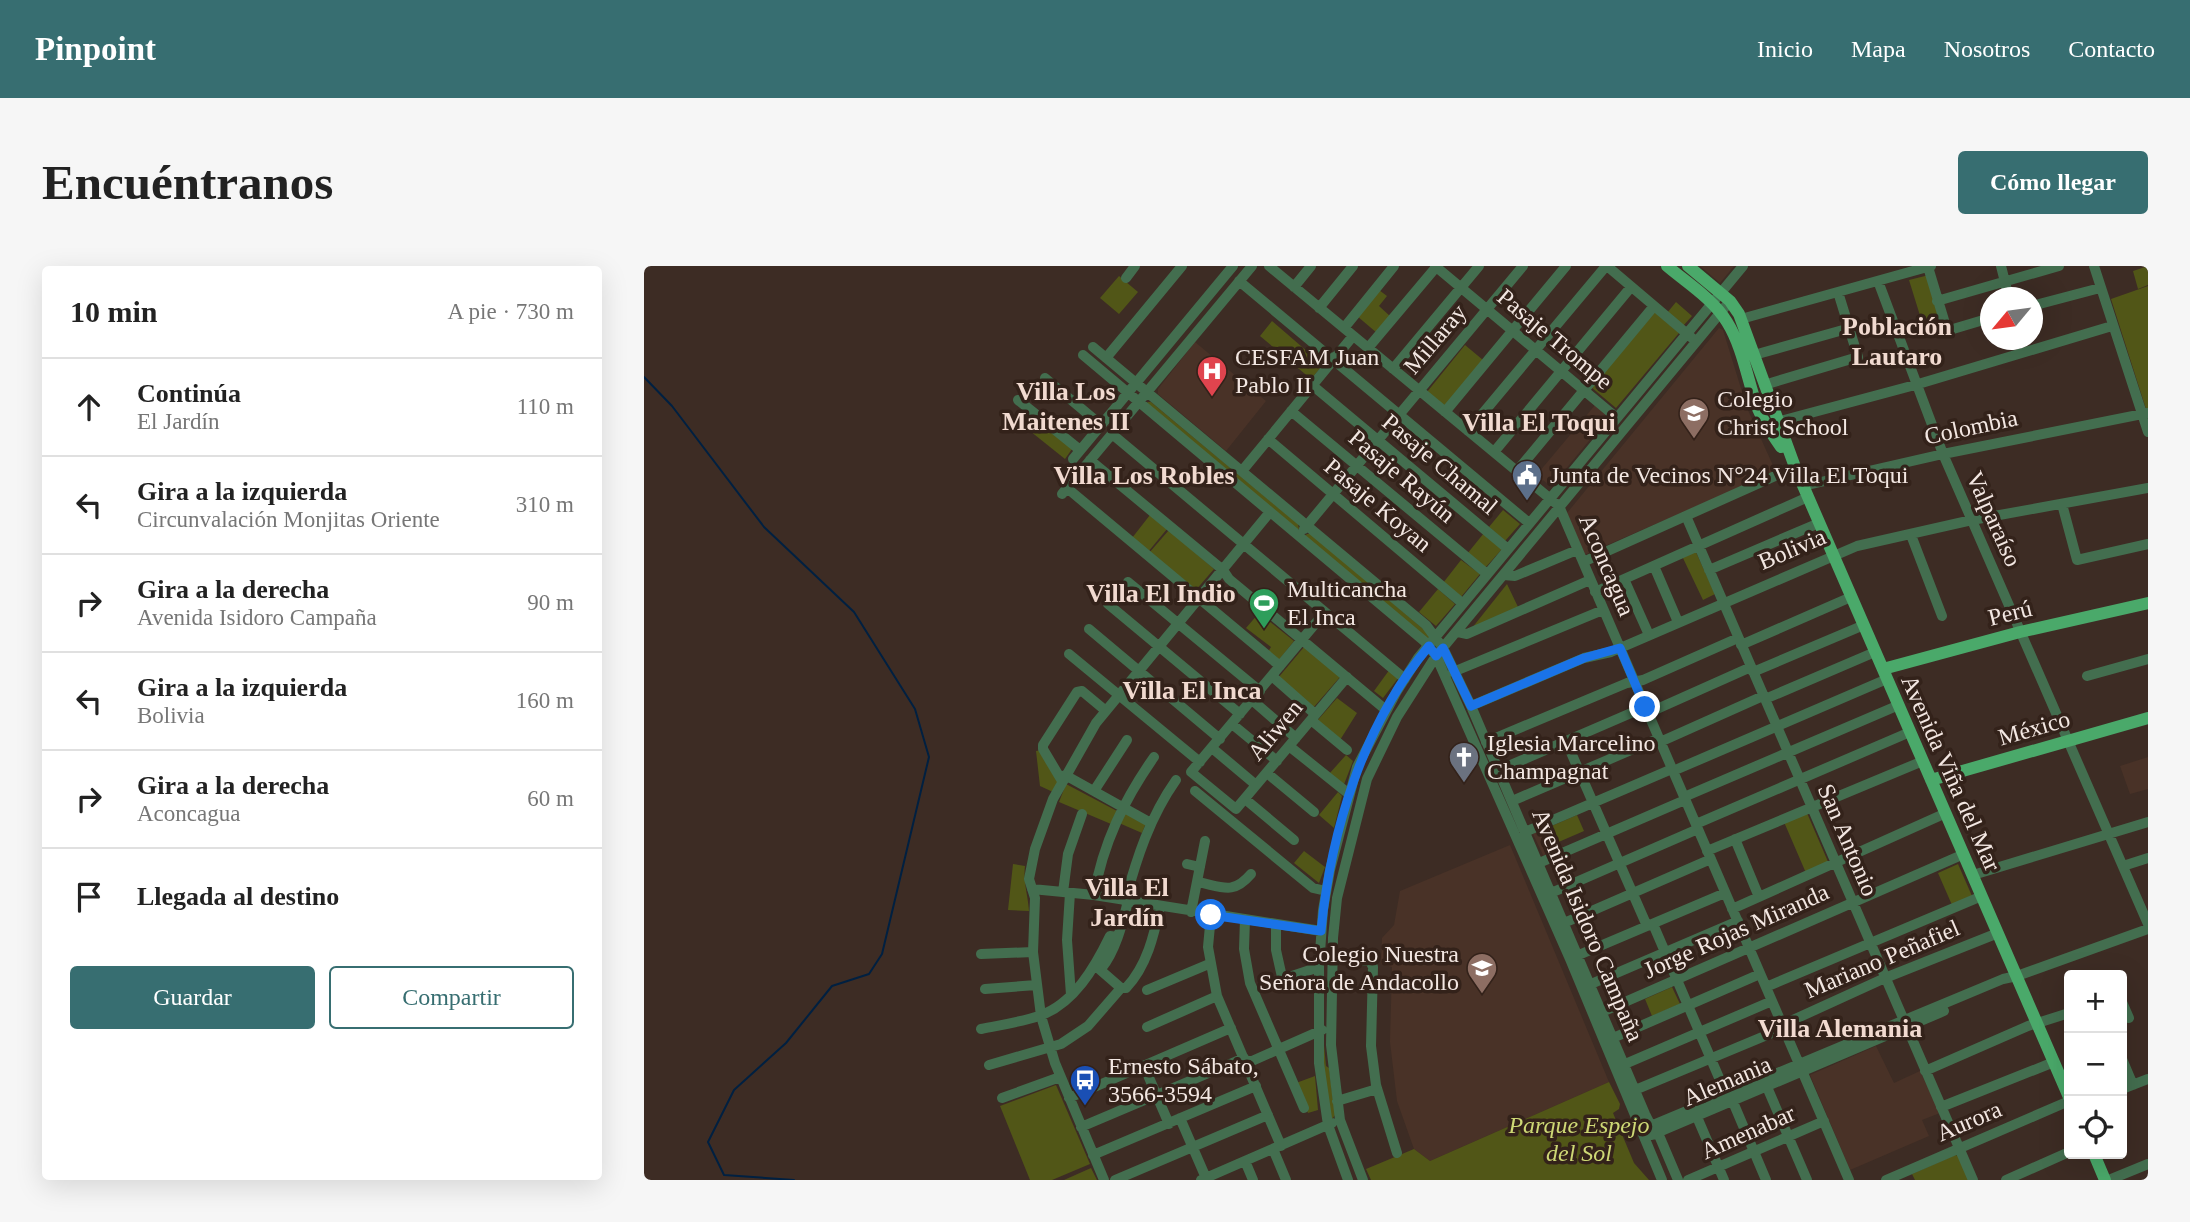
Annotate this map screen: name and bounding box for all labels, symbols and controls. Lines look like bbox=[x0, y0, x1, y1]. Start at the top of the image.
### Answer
text: Pinpoint bbox=[35, 31, 156, 67]
text: Inicio bbox=[1757, 36, 1813, 62]
text: Mapa bbox=[1851, 36, 1906, 62]
text: Nosotros bbox=[1944, 36, 2030, 62]
text: Contacto bbox=[2068, 36, 2155, 62]
button: Cómo llegar bbox=[1958, 151, 2148, 214]
text: Encuéntranos bbox=[42, 155, 333, 210]
street label: Pasaje Trompe bbox=[1492, 283, 1618, 395]
north arrow bbox=[1980, 287, 2043, 350]
text: 10 min bbox=[70, 295, 158, 328]
text: A pie · 730 m bbox=[448, 299, 574, 324]
street label: Millaray bbox=[1398, 299, 1472, 379]
district label: Población Lautaro bbox=[1842, 312, 1952, 371]
place label: CESFAM Juan Pablo II bbox=[1235, 344, 1379, 398]
hospital icon: CESFAM Juan Pablo II bbox=[1195, 354, 1229, 398]
district label: Villa Los Maitenes II bbox=[1002, 377, 1130, 436]
text: Continúa bbox=[137, 379, 241, 408]
place label: Colegio Christ School bbox=[1717, 386, 1849, 440]
icon: ahead bbox=[70, 388, 108, 426]
text: 110 m bbox=[517, 394, 574, 419]
school or university icon: Colegio Christ School bbox=[1677, 396, 1711, 440]
street label: Colombia bbox=[1922, 404, 2020, 450]
street label: Pasaje Chamal bbox=[1377, 408, 1503, 520]
district label: Villa El Toqui bbox=[1462, 408, 1616, 437]
text: El Jardín bbox=[137, 409, 219, 434]
street label: Pasaje Rayún bbox=[1344, 424, 1460, 528]
street label: Pasaje Koyan bbox=[1319, 453, 1437, 557]
public building icon: Junta de Vecinos N°24 Villa El Toqui bbox=[1510, 458, 1544, 502]
district label: Villa Los Robles bbox=[1053, 461, 1235, 490]
place label: Junta de Vecinos N°24 Villa El Toqui bbox=[1550, 462, 1909, 488]
street label: Valparaíso bbox=[1962, 467, 2026, 571]
text: Gira a la izquierda bbox=[137, 477, 347, 506]
icon: left bbox=[70, 486, 108, 524]
text: 310 m bbox=[516, 492, 574, 517]
text: Circunvalación Monjitas Oriente bbox=[137, 507, 440, 532]
street label: Aconcagua bbox=[1574, 510, 1640, 620]
street label: Bolivia bbox=[1754, 523, 1830, 575]
text: Gira a la derecha bbox=[137, 575, 329, 604]
place label: Multicancha El Inca bbox=[1287, 576, 1407, 630]
district label: Villa El Indio bbox=[1086, 579, 1236, 608]
icon: right bbox=[70, 584, 108, 622]
sports icon: Multicancha El Inca bbox=[1247, 586, 1281, 630]
text: 90 m bbox=[527, 590, 574, 615]
street label: Perú bbox=[1986, 595, 2034, 631]
text: Avenida Isidoro Campaña bbox=[137, 605, 377, 630]
street label: Avenida Viña del Mar bbox=[1896, 671, 2006, 875]
text: Gira a la izquierda bbox=[137, 673, 347, 702]
district label: Villa El Inca bbox=[1122, 676, 1262, 705]
icon: left bbox=[70, 682, 108, 720]
text: 160 m bbox=[516, 688, 574, 713]
route end bbox=[1629, 691, 1660, 722]
street label: Aliwen bbox=[1242, 695, 1308, 765]
text: Bolivia bbox=[137, 703, 205, 728]
street label: México bbox=[1995, 705, 2073, 751]
place label: Iglesia Marcelino Champagnat bbox=[1487, 730, 1656, 784]
church icon: Iglesia Marcelino Champagnat bbox=[1447, 740, 1481, 784]
text: Gira a la derecha bbox=[137, 771, 329, 800]
icon: right bbox=[70, 780, 108, 818]
street label: San Antonio bbox=[1813, 780, 1883, 900]
text: 60 m bbox=[527, 786, 574, 811]
text: Aconcagua bbox=[137, 801, 240, 826]
street label: Avenida Isidoro Campaña bbox=[1527, 805, 1649, 1046]
district label: Villa El Jardín bbox=[1085, 873, 1169, 932]
icon: arrive bbox=[70, 878, 108, 916]
street label: Jorge Rojas Miranda bbox=[1640, 878, 1833, 983]
text: Llegada al destino bbox=[137, 882, 339, 911]
route start bbox=[1195, 899, 1226, 930]
street label: Mariano Peñafiel bbox=[1801, 914, 1964, 1003]
place label: Colegio Nuestra Señora de Andacollo bbox=[1259, 941, 1459, 995]
school or university icon: Colegio Nuestra Señora de Andacollo bbox=[1465, 951, 1499, 995]
button: Guardar bbox=[70, 966, 315, 1029]
button: Compartir bbox=[329, 966, 574, 1029]
map controls bbox=[2064, 970, 2127, 1159]
button: + bbox=[2064, 970, 2127, 1033]
district label: Villa Alemania bbox=[1758, 1014, 1922, 1043]
button: − bbox=[2064, 1033, 2127, 1096]
street label: Alemania bbox=[1679, 1051, 1775, 1111]
place label: Ernesto Sábato, 3566-3594 bbox=[1108, 1053, 1259, 1107]
bus stop icon: Ernesto Sábato, 3566-3594 bbox=[1068, 1063, 1102, 1107]
street label: Aurora bbox=[1933, 1096, 2006, 1146]
button: locate bbox=[2064, 1096, 2127, 1159]
street label: Amenabar bbox=[1697, 1100, 1799, 1164]
park label: Parque Espejo del Sol bbox=[1507, 1112, 1650, 1166]

